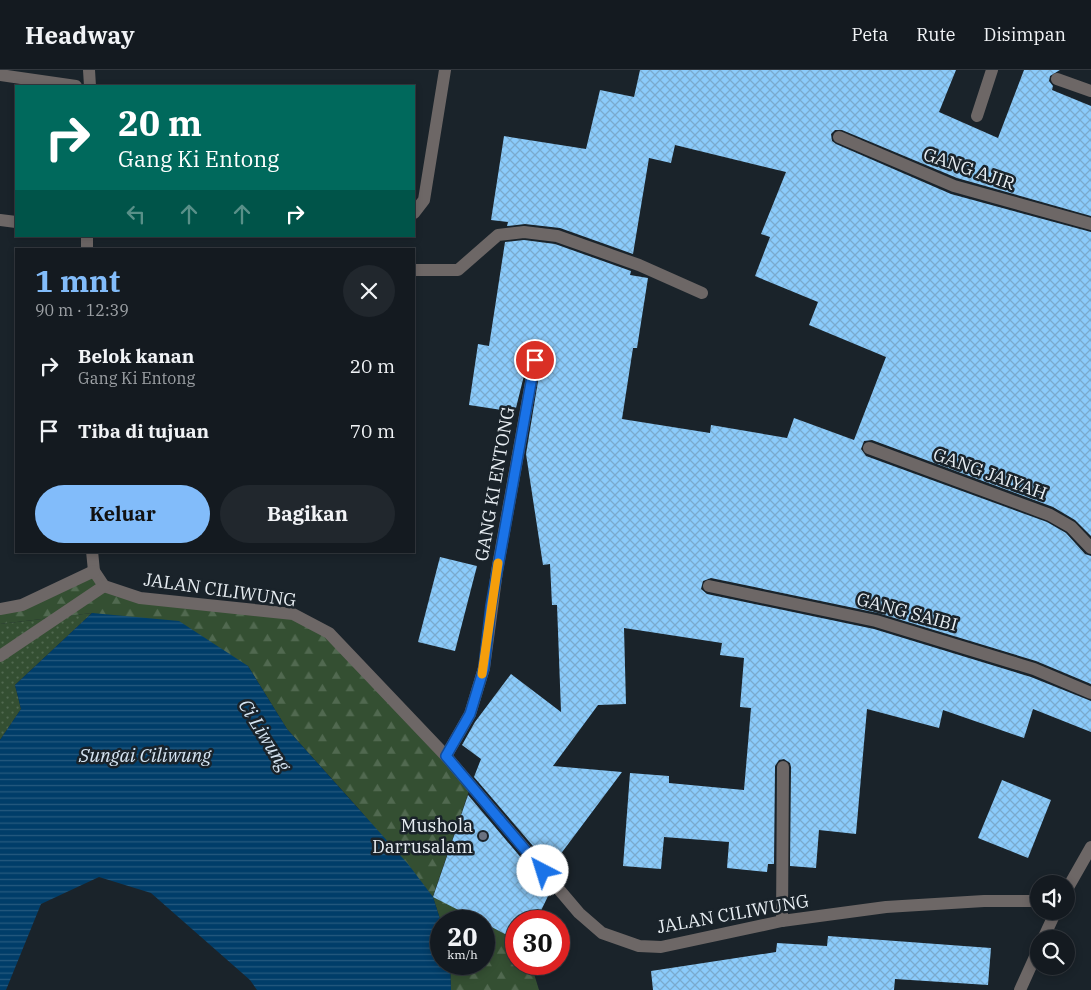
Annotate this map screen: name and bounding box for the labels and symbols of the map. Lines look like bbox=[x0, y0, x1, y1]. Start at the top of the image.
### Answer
street label: GANG AJIR bbox=[920, 142, 1018, 195]
pin bbox=[514, 339, 556, 381]
street label: GANG KI ENTONG bbox=[470, 405, 519, 563]
street label: GANG JAIYAH bbox=[930, 442, 1050, 505]
street label: JALAN CILIWUNG bbox=[142, 567, 298, 612]
street label: GANG SAIBI bbox=[854, 587, 960, 636]
water label: Ci Liwung bbox=[233, 694, 297, 777]
water label: Sungai Ciliwung bbox=[78, 743, 212, 767]
place label: Mushola Darrusalam bbox=[372, 814, 473, 858]
marker: Mushola Darrusalam bbox=[477, 830, 489, 842]
position arrow bbox=[516, 844, 568, 896]
street label: JALAN CILIWUNG bbox=[655, 889, 811, 938]
speed limit sign: 30 bbox=[505, 910, 570, 975]

